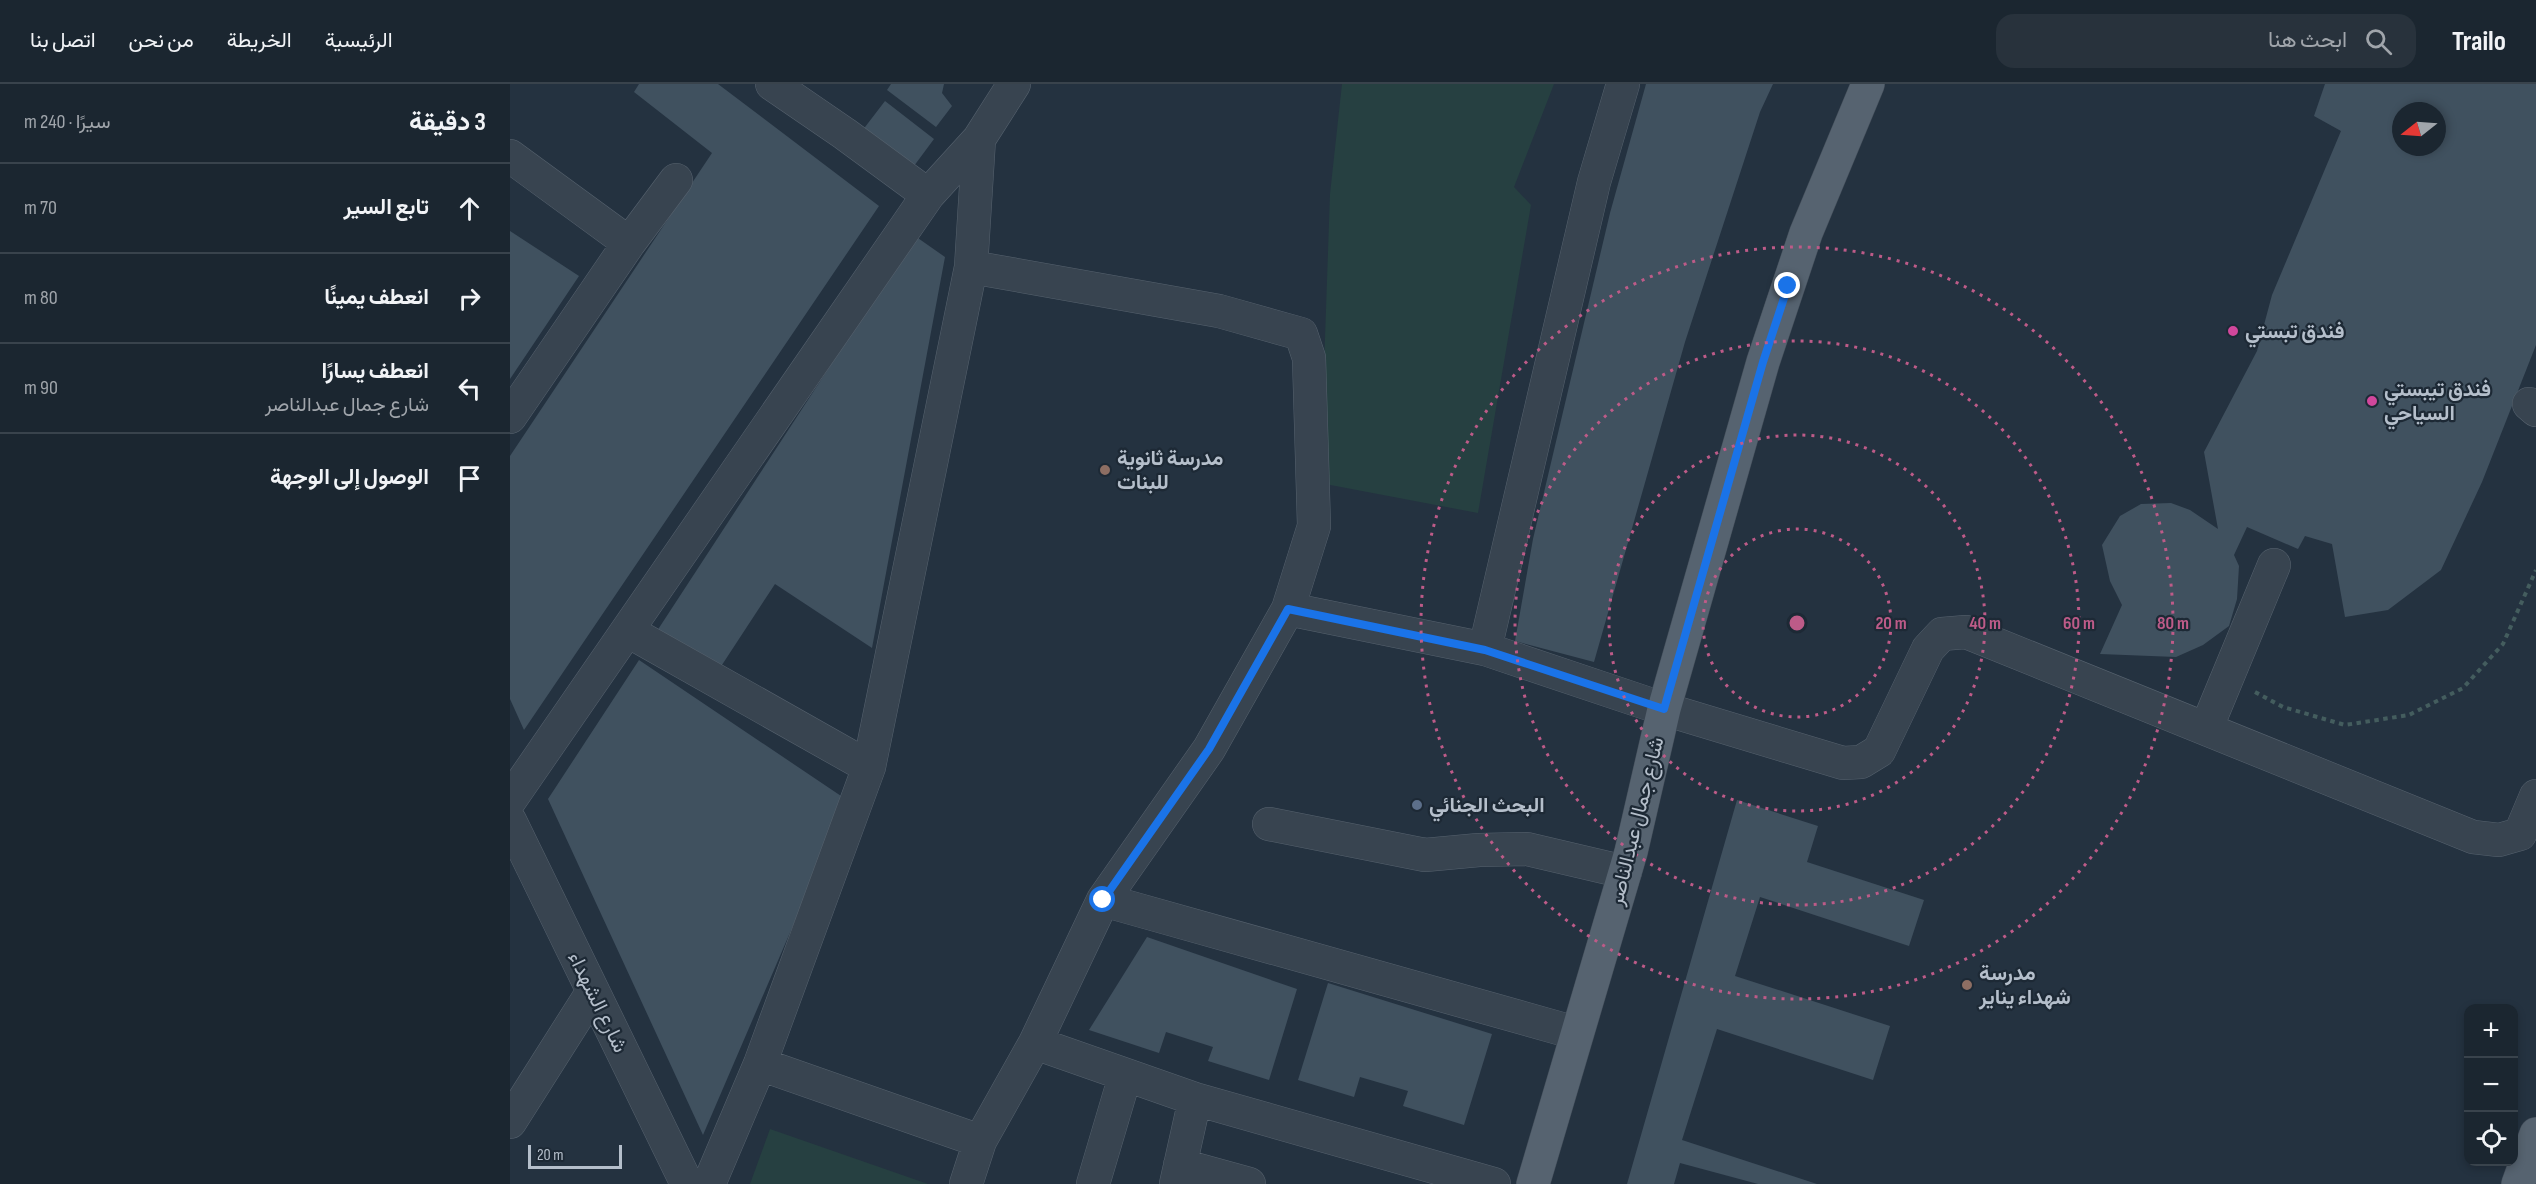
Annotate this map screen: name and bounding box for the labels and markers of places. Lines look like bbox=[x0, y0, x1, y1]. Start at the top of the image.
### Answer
place label: فندق تبستي bbox=[2245, 319, 2345, 348]
marker: فندق تبستي bbox=[2226, 324, 2240, 338]
place label: فندق تيبستي السياحي bbox=[2384, 377, 2491, 430]
marker: فندق تيبستي السياحي bbox=[2365, 394, 2379, 408]
place label: مدرسة ثانوية للبنات bbox=[1117, 446, 1223, 495]
marker: مدرسة ثانوية للبنات bbox=[1098, 463, 1112, 477]
centre of rings bbox=[1787, 613, 1807, 633]
place label: البحث الجنائي bbox=[1429, 793, 1545, 822]
marker: البحث الجنائي bbox=[1410, 798, 1424, 812]
place label: مدرسة شهداء يناير bbox=[1978, 961, 2071, 1010]
marker: مدرسة شهداء يناير bbox=[1960, 978, 1974, 992]

